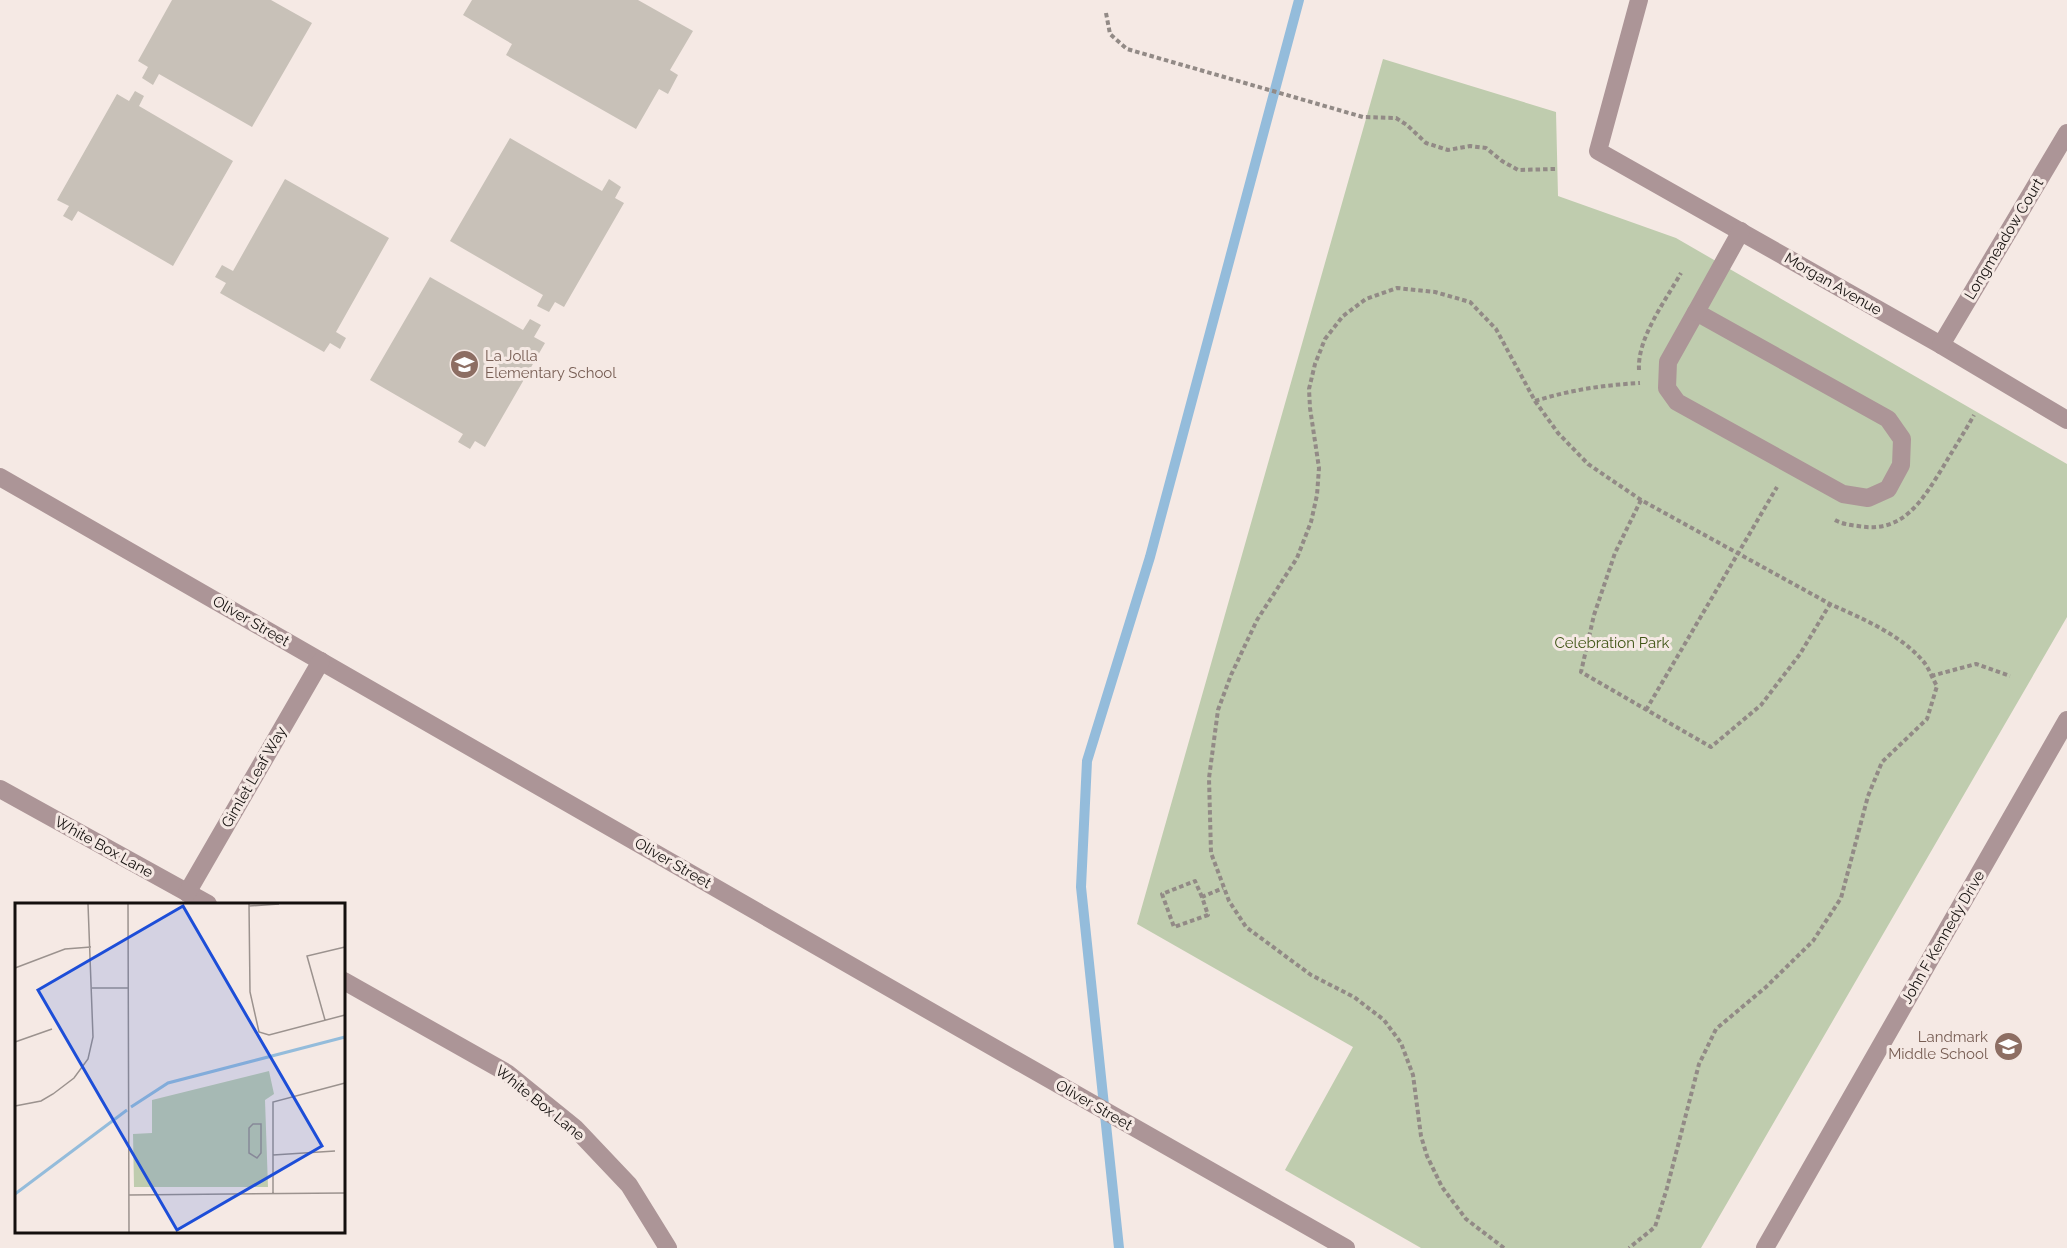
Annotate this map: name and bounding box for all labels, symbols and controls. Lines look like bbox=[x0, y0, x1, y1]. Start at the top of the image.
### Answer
street label: Longmeadow Court bbox=[1961, 175, 2047, 303]
street label: Morgan Avenue bbox=[1781, 249, 1885, 319]
place label: La Jolla Elementary School bbox=[485, 347, 617, 382]
school or university icon: La Jolla Elementary School bbox=[448, 349, 480, 381]
street label: Oliver Street bbox=[209, 592, 293, 650]
park label: Celebration Park bbox=[1554, 634, 1670, 652]
street label: Gimlet Leaf Way bbox=[218, 723, 290, 831]
street label: White Box Lane bbox=[52, 813, 156, 882]
street label: Oliver Street bbox=[631, 834, 715, 892]
street label: John F Kennedy Drive bbox=[1898, 867, 1989, 1007]
inset map bbox=[15, 903, 345, 1233]
place label: Landmark Middle School bbox=[1888, 1028, 1989, 1063]
school or university icon: Landmark Middle School bbox=[1993, 1030, 2025, 1062]
street label: White Box Lane bbox=[492, 1062, 588, 1145]
street label: Oliver Street bbox=[1052, 1076, 1136, 1134]

